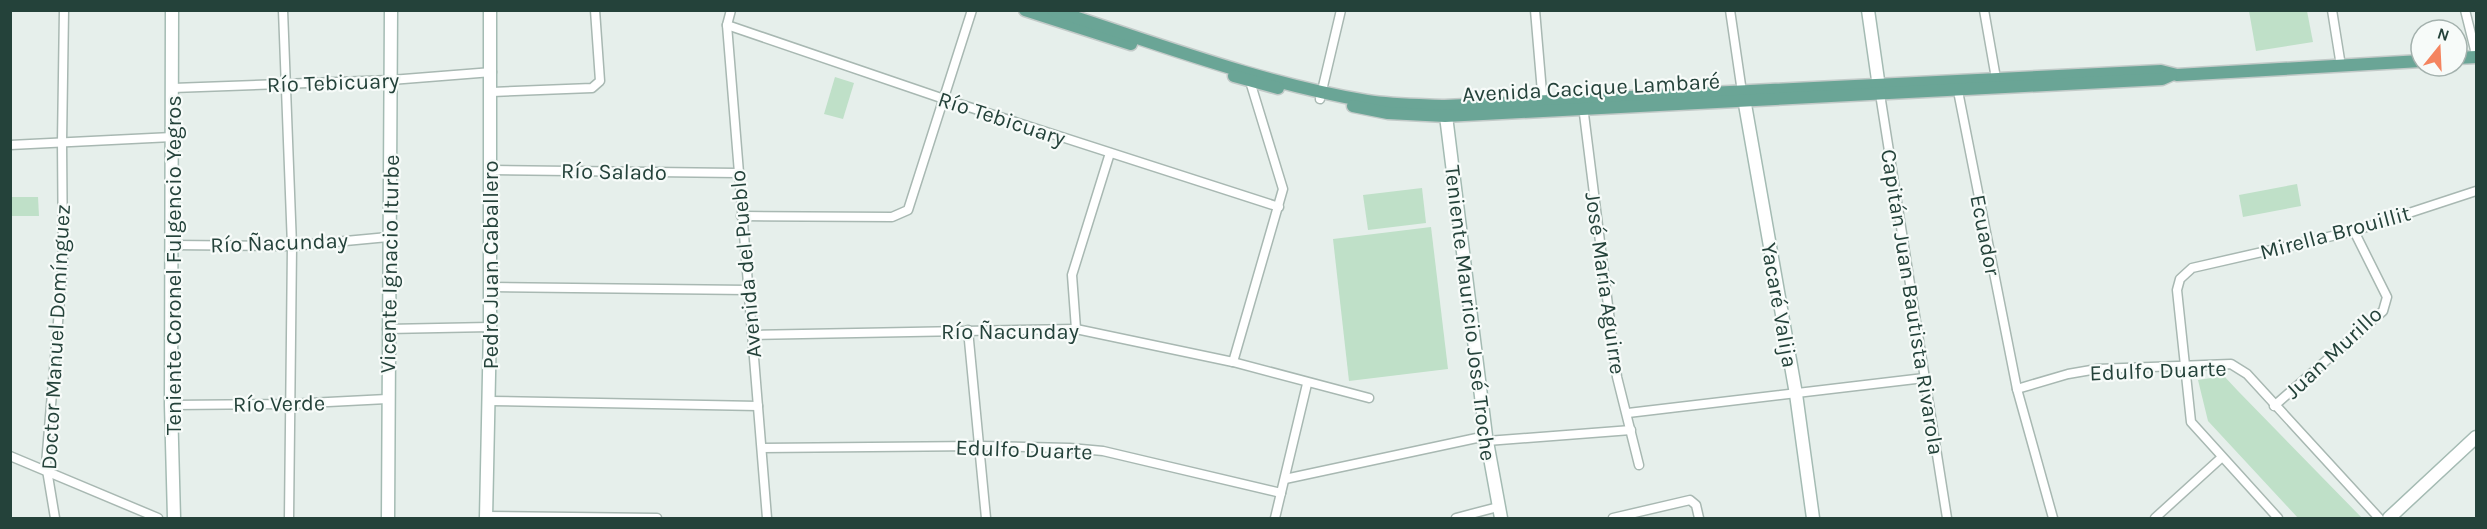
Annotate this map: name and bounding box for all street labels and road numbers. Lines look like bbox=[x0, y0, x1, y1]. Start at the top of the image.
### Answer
street label: Río Tebicuary bbox=[266, 68, 400, 98]
street label: Avenida Cacique Lambaré bbox=[1461, 68, 1721, 108]
street label: Río Tebicuary bbox=[935, 86, 1069, 152]
street label: Teniente Coronel Fulgencio Yegros bbox=[161, 95, 187, 435]
street label: Capitán Juan Bautista Rivarola bbox=[1875, 147, 1949, 457]
street label: Vicente Ignacio Iturbe bbox=[375, 154, 405, 374]
street label: Río Salado bbox=[561, 158, 667, 186]
street label: Pedro Juan Caballero bbox=[478, 161, 504, 369]
street label: Teniente Mauricio José Troche bbox=[1439, 164, 1501, 463]
street label: Avenida del Pueblo bbox=[725, 169, 767, 359]
street label: José María Aguirre bbox=[1579, 190, 1631, 376]
street label: Ecuador bbox=[1964, 192, 2006, 278]
street label: Mirella Brouillit bbox=[2257, 200, 2413, 266]
street label: Doctor Manuel Domínguez bbox=[36, 204, 76, 470]
street label: Río Ñacunday bbox=[210, 228, 348, 258]
street label: Yacaré Valija bbox=[1755, 241, 1803, 370]
street label: Juan Murillo bbox=[2280, 301, 2388, 404]
street label: Río Ñacunday bbox=[941, 319, 1079, 345]
street label: Edulfo Duarte bbox=[2089, 356, 2227, 386]
street label: Río Verde bbox=[233, 390, 326, 418]
street label: Edulfo Duarte bbox=[955, 435, 1093, 465]

